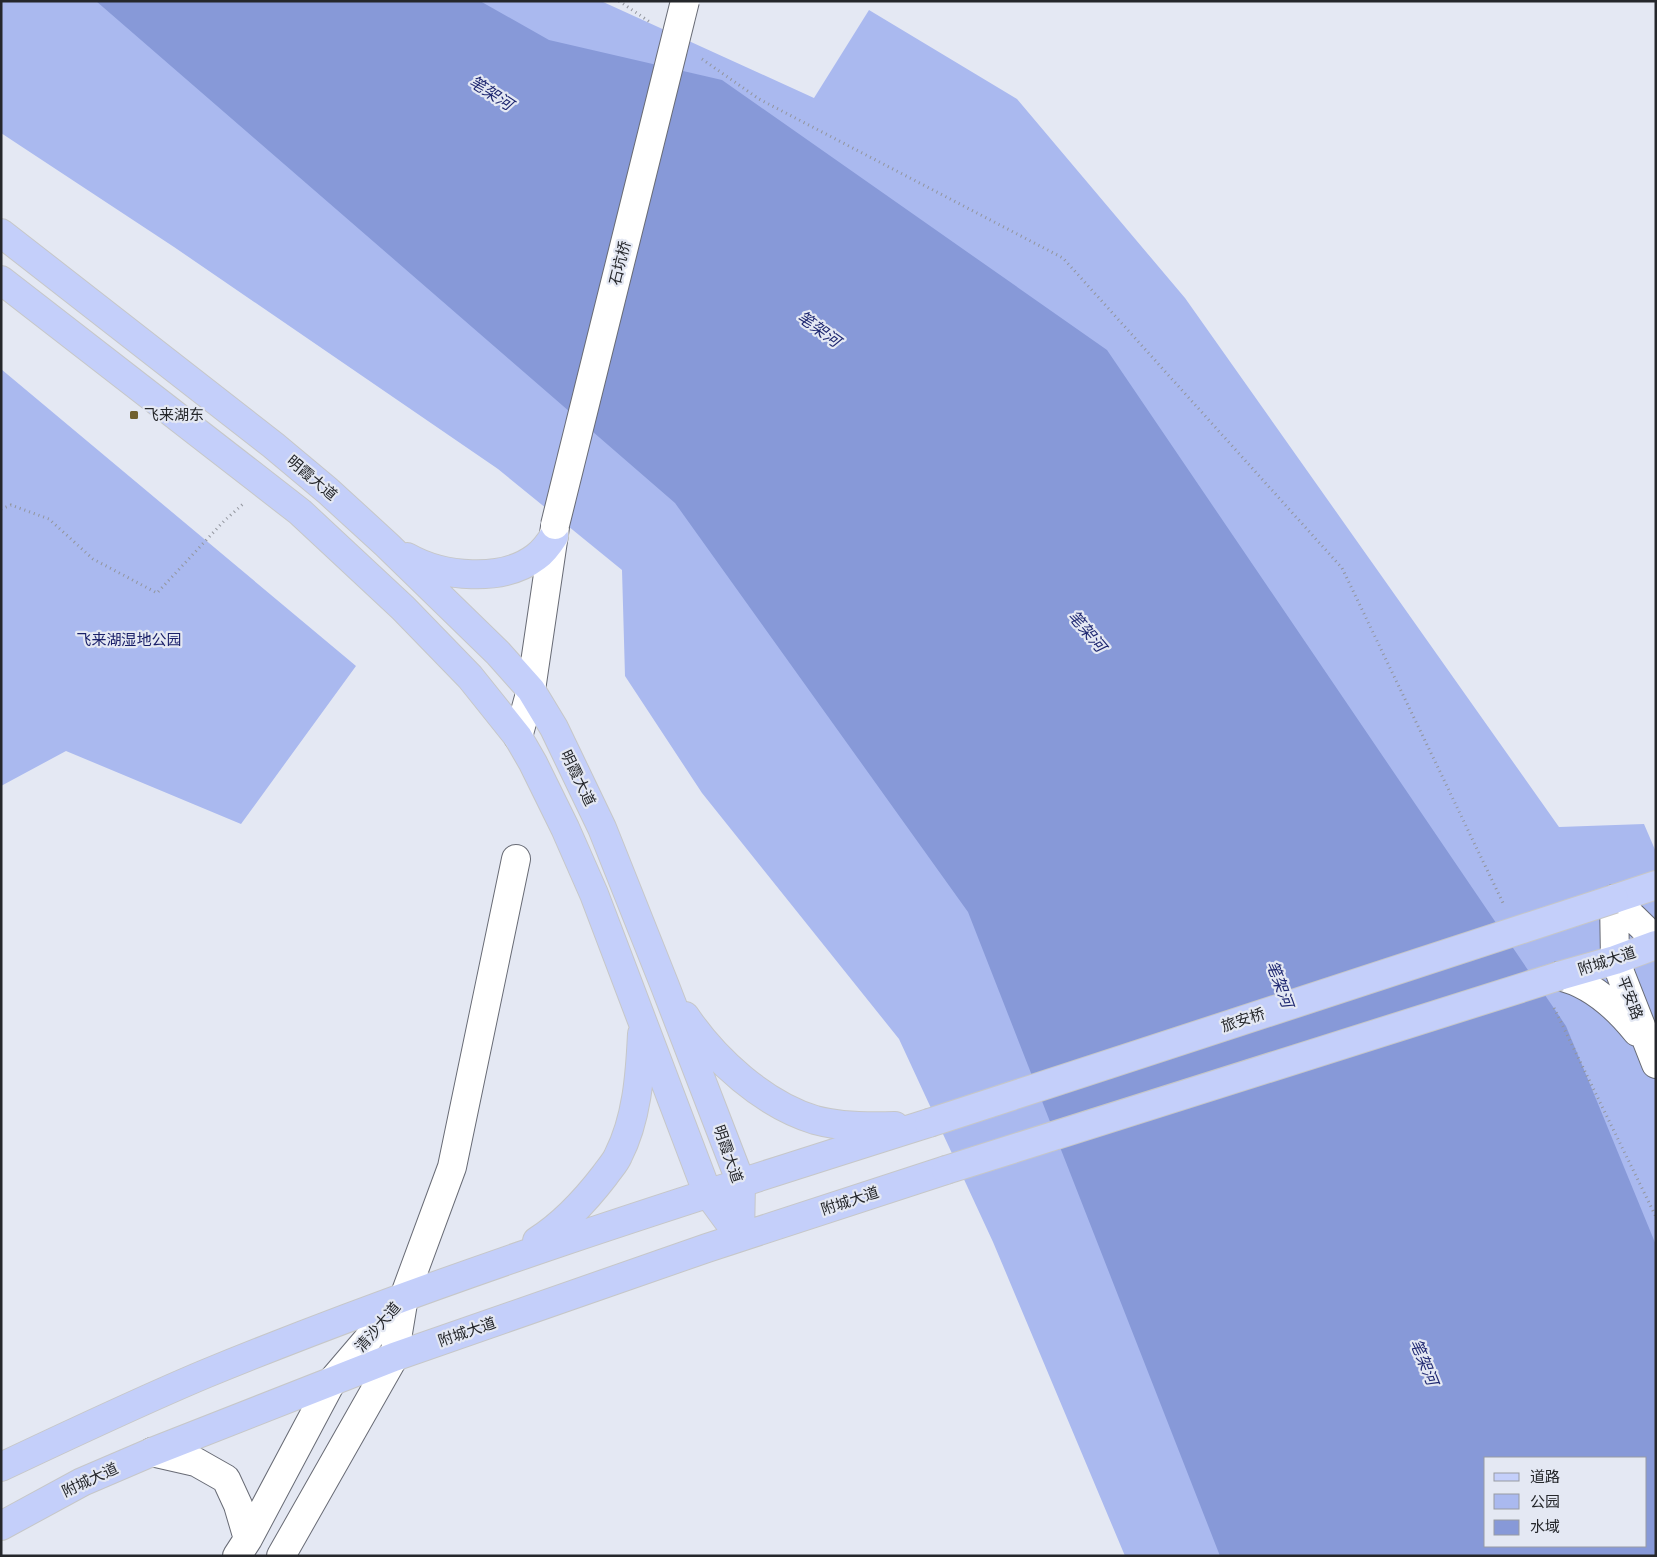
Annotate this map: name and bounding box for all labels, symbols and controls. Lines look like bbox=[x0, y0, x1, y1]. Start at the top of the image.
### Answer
water label: 笔架河 bbox=[465, 71, 519, 117]
street label: 石坑桥 bbox=[605, 239, 635, 287]
water label: 笔架河 bbox=[793, 306, 847, 353]
place label: 飞来湖东 bbox=[144, 405, 204, 425]
marker: 飞来湖东 bbox=[128, 409, 140, 421]
street label: 明霞大道 bbox=[283, 451, 341, 505]
water label: 笔架河 bbox=[1064, 606, 1112, 658]
park label: 飞来湖湿地公园 bbox=[76, 630, 182, 650]
street label: 明霞大道 bbox=[556, 747, 600, 809]
street label: 附城大道 bbox=[1575, 942, 1639, 980]
water label: 笔架河 bbox=[1262, 958, 1299, 1013]
street label: 平安路 bbox=[1613, 973, 1647, 1023]
street label: 旅安桥 bbox=[1219, 1004, 1267, 1036]
street label: 明霞大道 bbox=[709, 1122, 747, 1186]
street label: 附城大道 bbox=[818, 1182, 882, 1220]
street label: 清沙大道 bbox=[351, 1298, 405, 1356]
street label: 附城大道 bbox=[435, 1313, 499, 1351]
water label: 笔架河 bbox=[1405, 1336, 1444, 1391]
legend bbox=[1484, 1457, 1647, 1547]
street label: 附城大道 bbox=[59, 1458, 121, 1502]
text: 道路 bbox=[1530, 1467, 1560, 1487]
text: 公园 bbox=[1530, 1492, 1560, 1512]
text: 水域 bbox=[1530, 1517, 1560, 1537]

